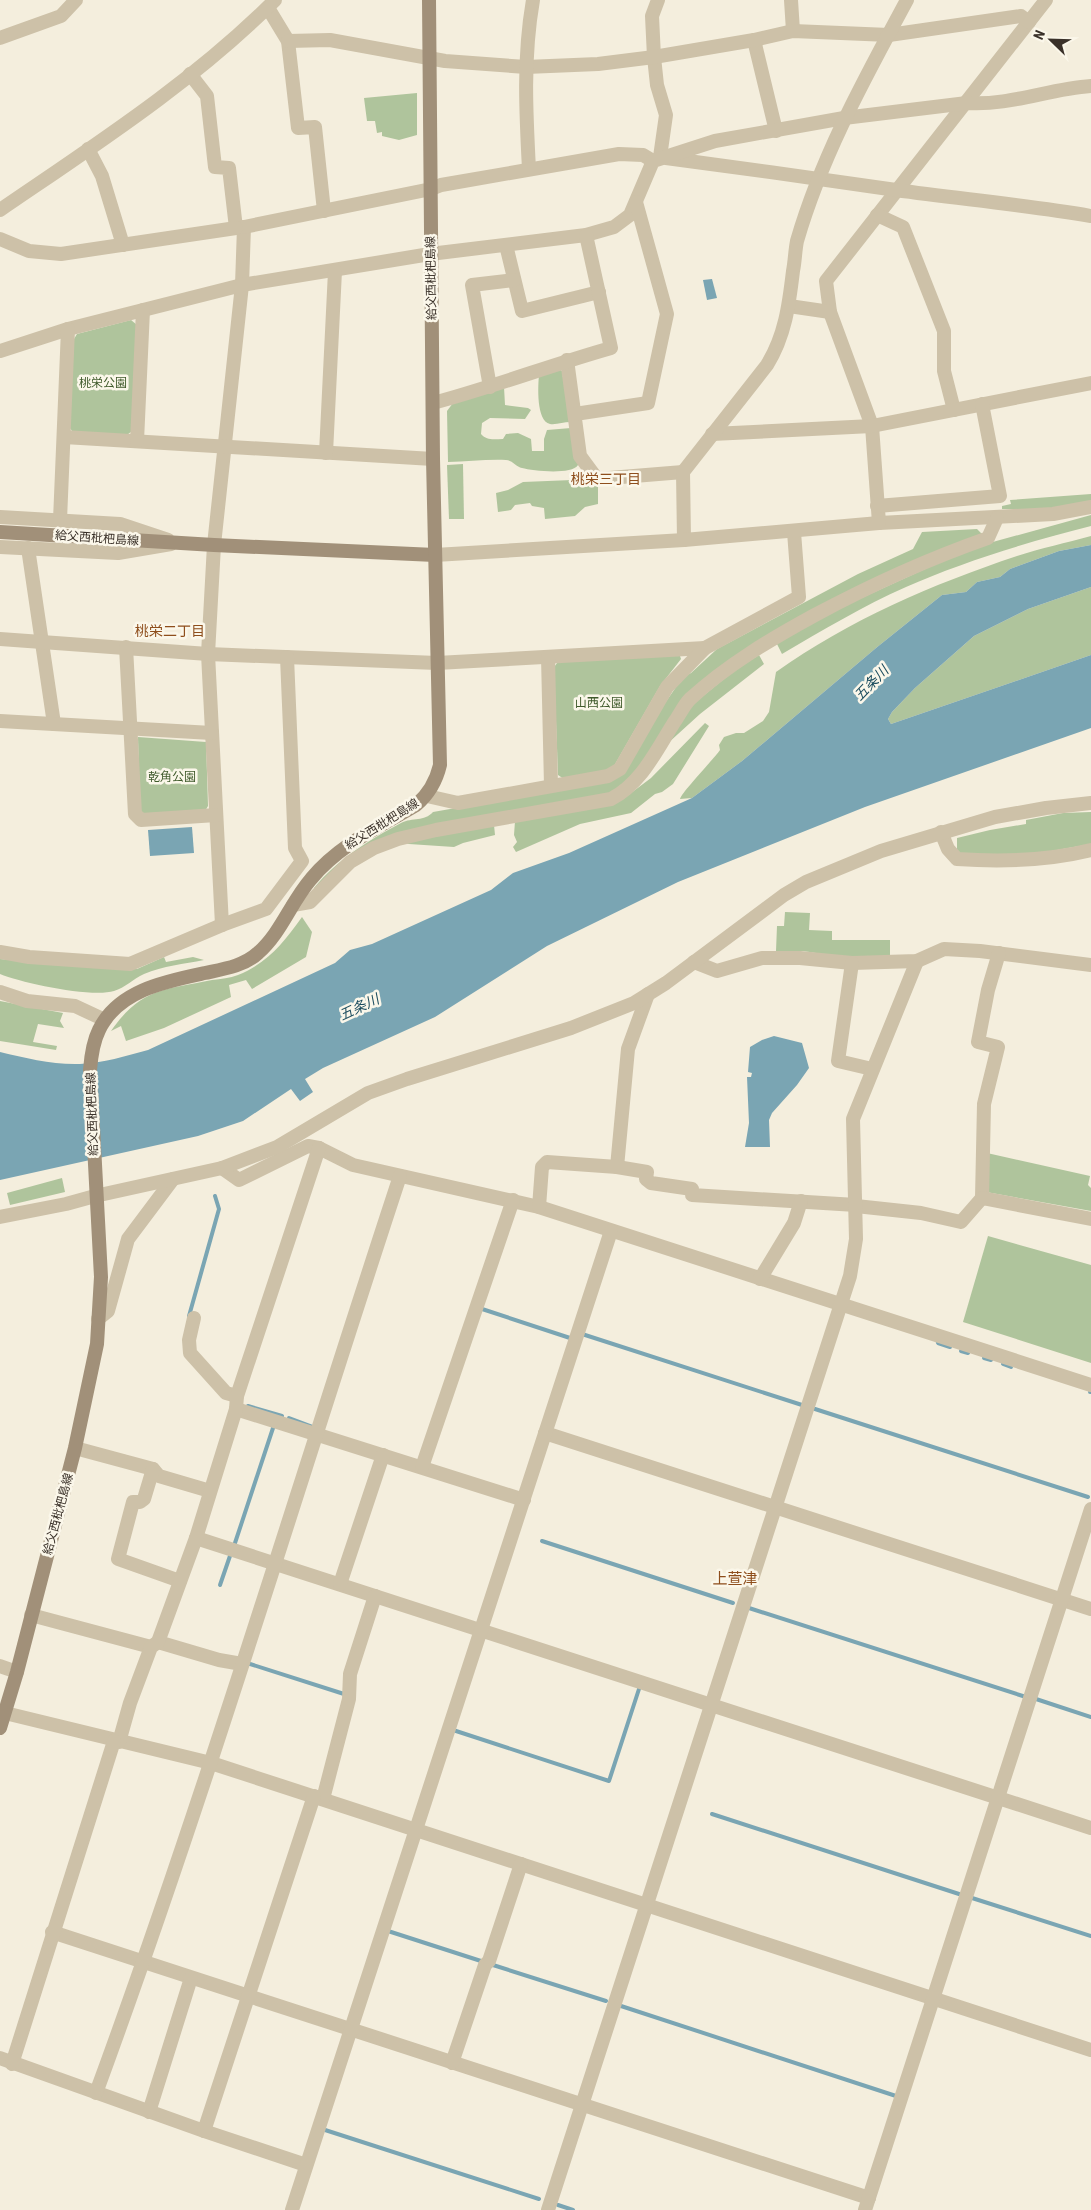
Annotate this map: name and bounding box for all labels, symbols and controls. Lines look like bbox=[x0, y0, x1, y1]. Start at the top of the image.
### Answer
north arrow bbox=[1026, 15, 1076, 65]
text: N bbox=[1030, 28, 1048, 42]
street label: 給父西枇杷島線 bbox=[423, 236, 439, 320]
park label: 桃栄公園 bbox=[79, 376, 127, 390]
district label: 桃栄三丁目 bbox=[571, 471, 641, 487]
street label: 給父西枇杷島線 bbox=[55, 528, 139, 548]
district label: 桃栄二丁目 bbox=[135, 623, 205, 639]
water label: 五条川 bbox=[851, 661, 893, 704]
park label: 山西公園 bbox=[575, 696, 623, 710]
park label: 乾角公園 bbox=[148, 770, 196, 784]
street label: 給父西枇杷島線 bbox=[343, 796, 421, 852]
water label: 五条川 bbox=[337, 990, 383, 1023]
street label: 給父西枇杷島線 bbox=[84, 1072, 100, 1156]
street label: 給父西枇杷島線 bbox=[40, 1472, 76, 1556]
district label: 上萱津 bbox=[712, 1570, 758, 1588]

